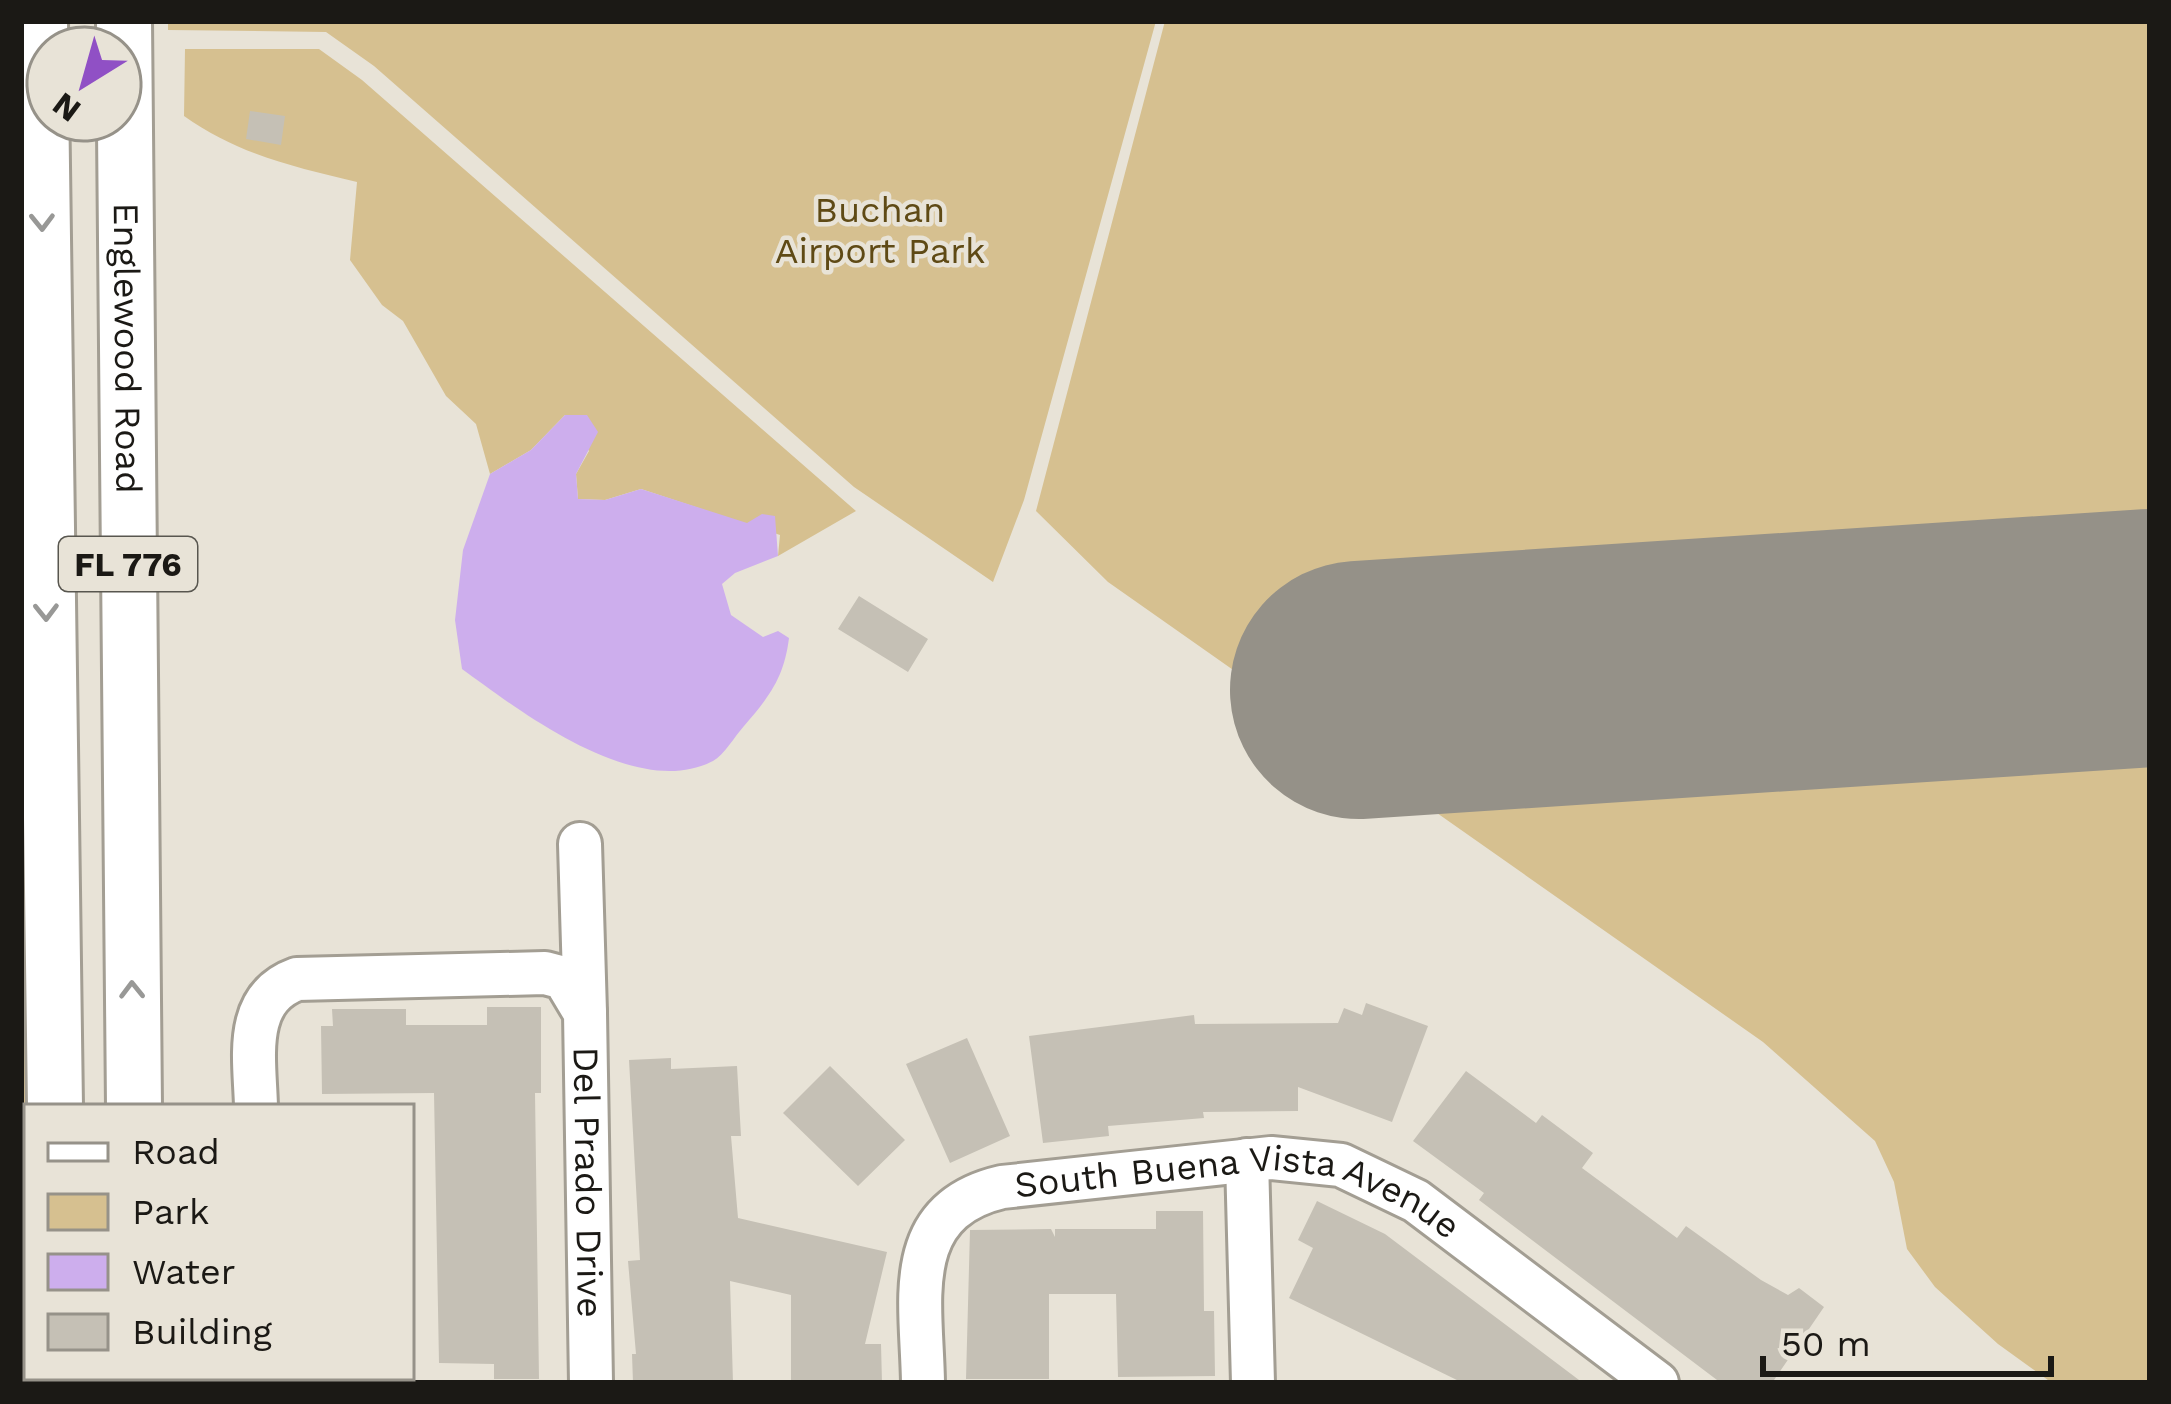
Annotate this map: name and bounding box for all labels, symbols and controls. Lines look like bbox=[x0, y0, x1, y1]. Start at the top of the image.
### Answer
north arrow bbox=[24, 24, 144, 144]
text: N bbox=[45, 85, 88, 130]
park label: Buchan Airport Park bbox=[775, 189, 985, 272]
street label: Englewood Road bbox=[105, 202, 149, 494]
one-way arrow bbox=[29, 213, 55, 232]
road number: FL 776 bbox=[59, 537, 197, 591]
one-way arrow bbox=[33, 604, 59, 622]
one-way arrow bbox=[119, 980, 145, 999]
street label: Del Prado Drive bbox=[565, 1046, 611, 1318]
legend bbox=[24, 1104, 414, 1380]
text: Road bbox=[132, 1131, 220, 1173]
street label: South Buena Vista Avenue bbox=[1013, 1137, 1468, 1248]
text: Park bbox=[132, 1191, 209, 1233]
text: Water bbox=[132, 1251, 235, 1293]
scale bar bbox=[1763, 1302, 2051, 1376]
text: Building bbox=[132, 1311, 273, 1353]
text: 50 m bbox=[1781, 1323, 1871, 1365]

